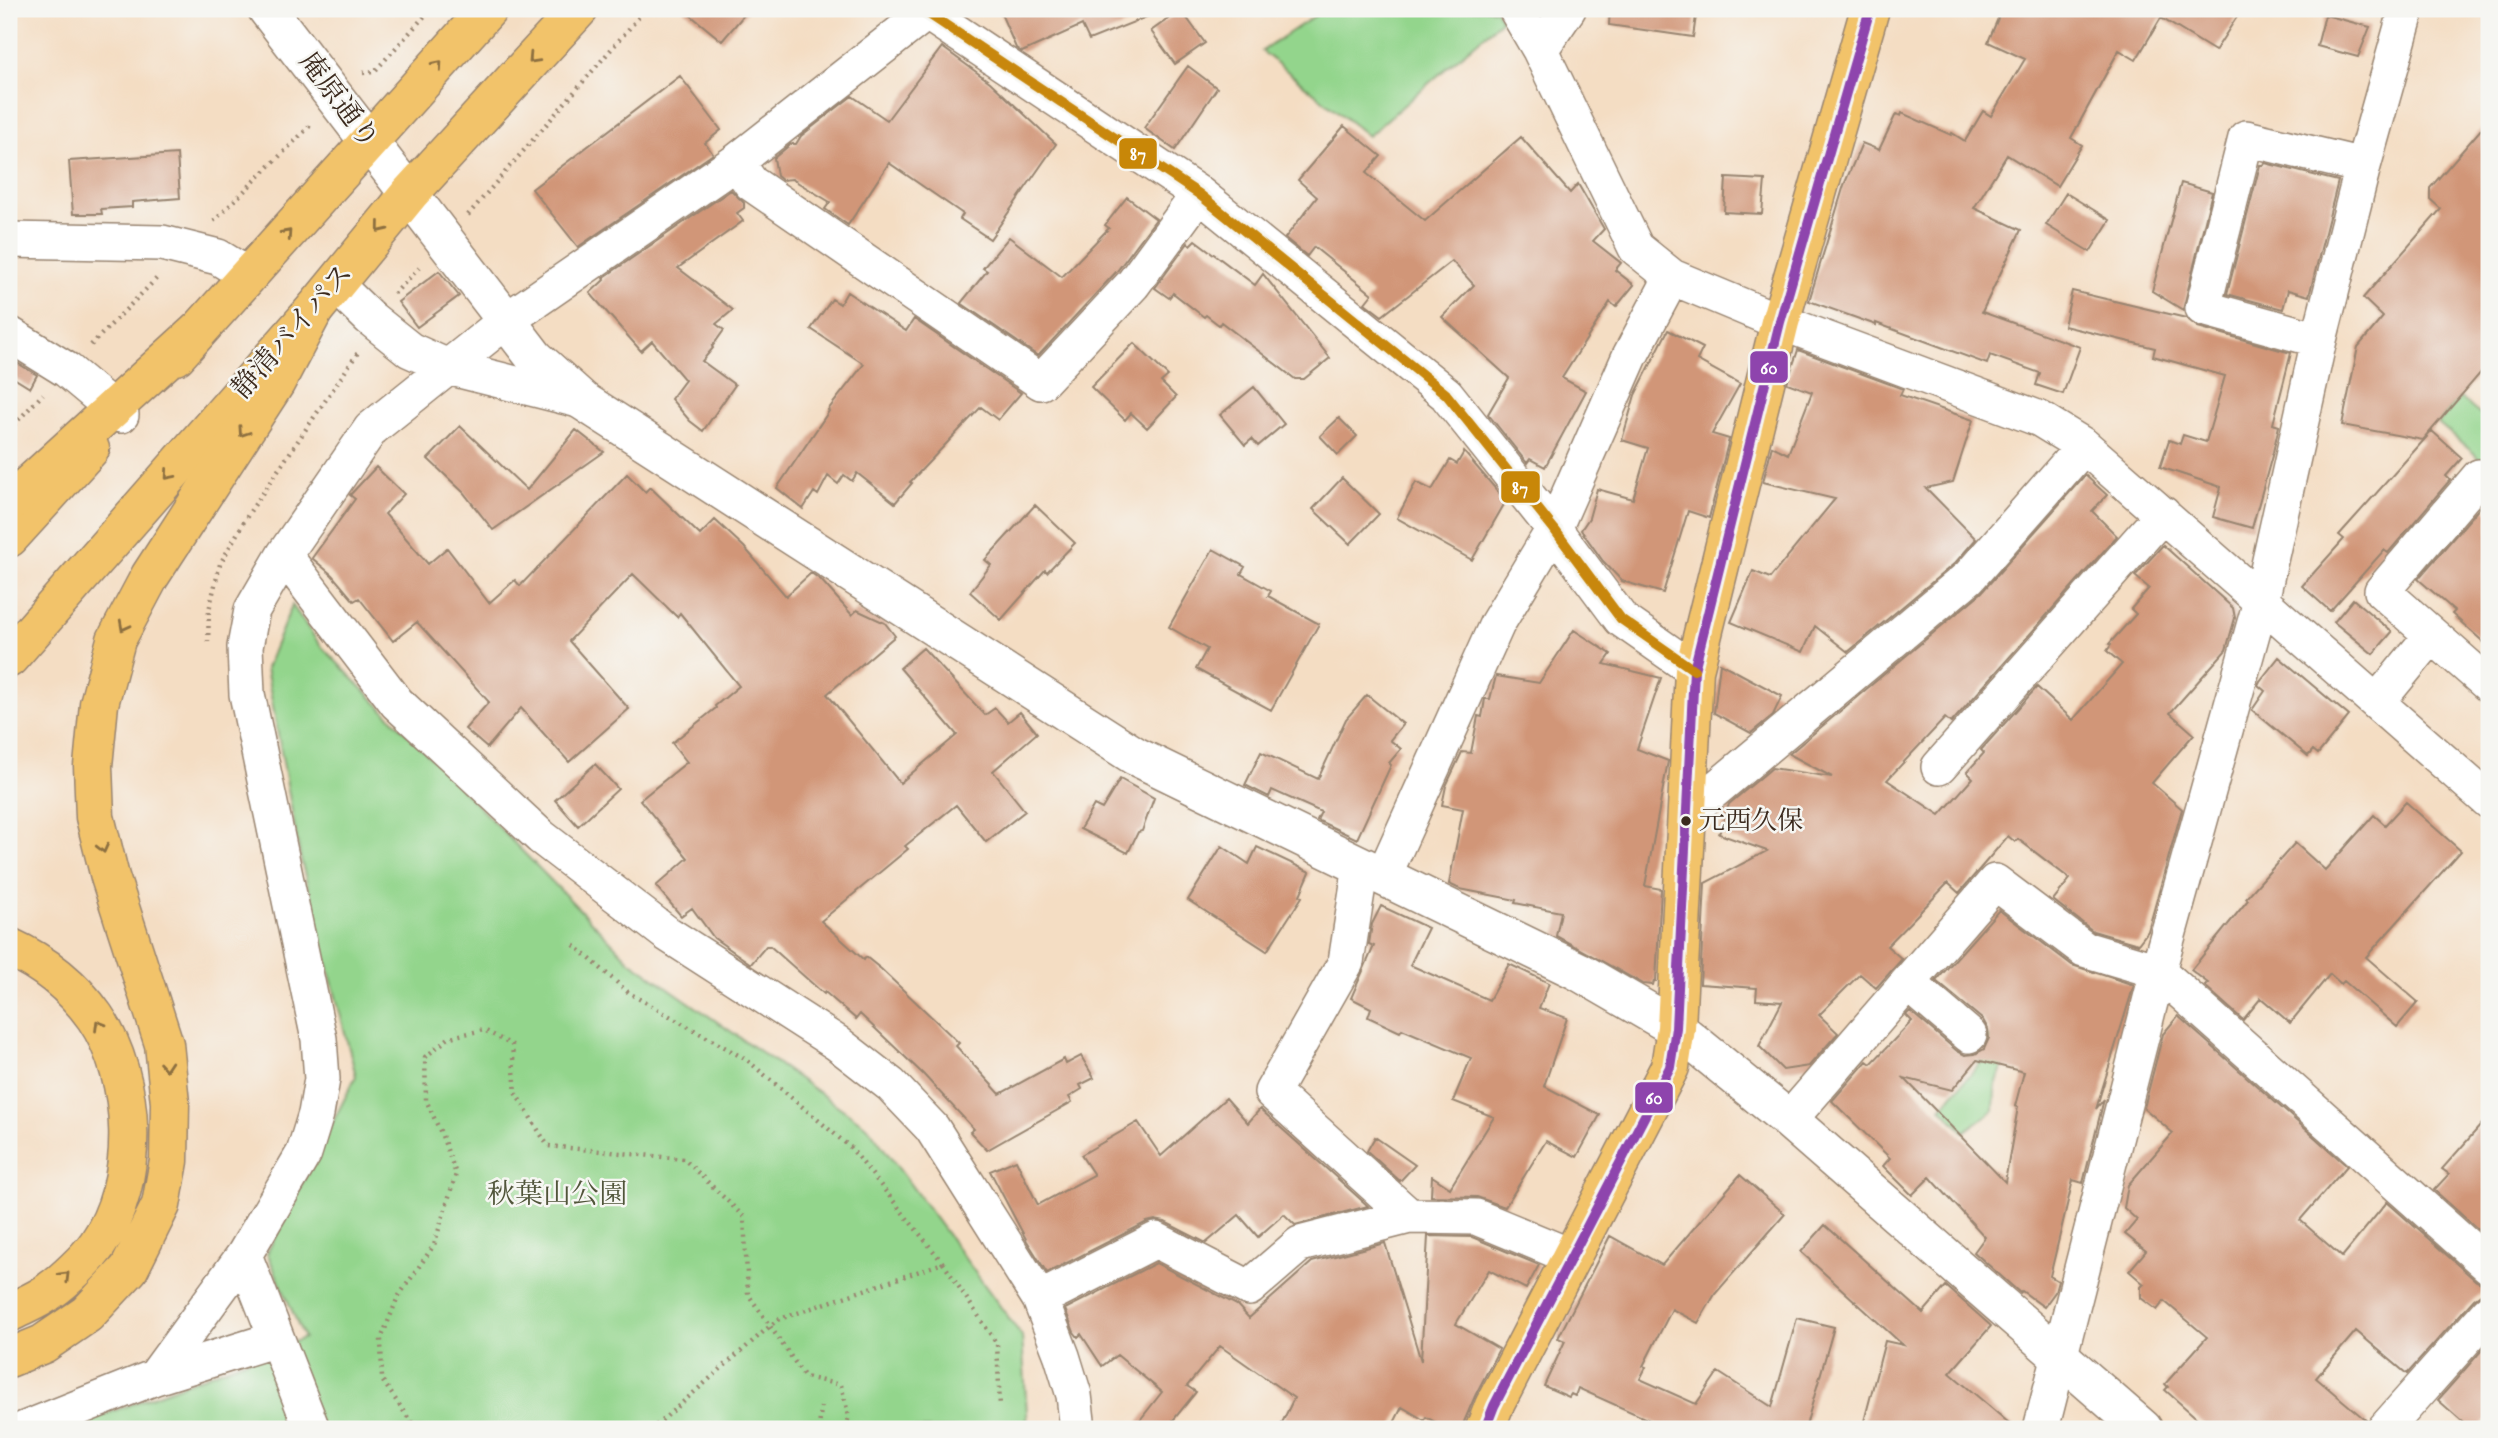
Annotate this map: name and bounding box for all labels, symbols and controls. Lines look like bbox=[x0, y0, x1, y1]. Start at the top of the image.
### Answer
street label: 庵原通り bbox=[290, 46, 386, 156]
one-way arrow bbox=[529, 51, 541, 64]
one-way arrow bbox=[430, 60, 442, 73]
line badge: 87 bbox=[1118, 137, 1158, 170]
text: 87 bbox=[1130, 143, 1146, 167]
one-way arrow bbox=[377, 220, 389, 233]
one-way arrow bbox=[278, 229, 291, 242]
street label: 静清バイパス bbox=[225, 257, 361, 407]
line badge: 60 bbox=[1749, 350, 1789, 384]
text: 60 bbox=[1760, 357, 1778, 381]
one-way arrow bbox=[238, 425, 251, 438]
one-way arrow bbox=[165, 467, 177, 480]
line badge: 87 bbox=[1500, 470, 1541, 504]
text: 87 bbox=[1512, 477, 1528, 501]
one-way arrow bbox=[118, 619, 132, 631]
place label: 元西久保 bbox=[1699, 805, 1803, 838]
marker: 元西久保 bbox=[1679, 814, 1693, 828]
one-way arrow bbox=[95, 842, 109, 854]
one-way arrow bbox=[94, 1019, 107, 1032]
one-way arrow bbox=[158, 1061, 173, 1072]
line badge: 60 bbox=[1634, 1081, 1674, 1114]
text: 60 bbox=[1645, 1087, 1663, 1111]
park label: 秋葉山公園 bbox=[487, 1178, 627, 1213]
one-way arrow bbox=[57, 1272, 70, 1285]

